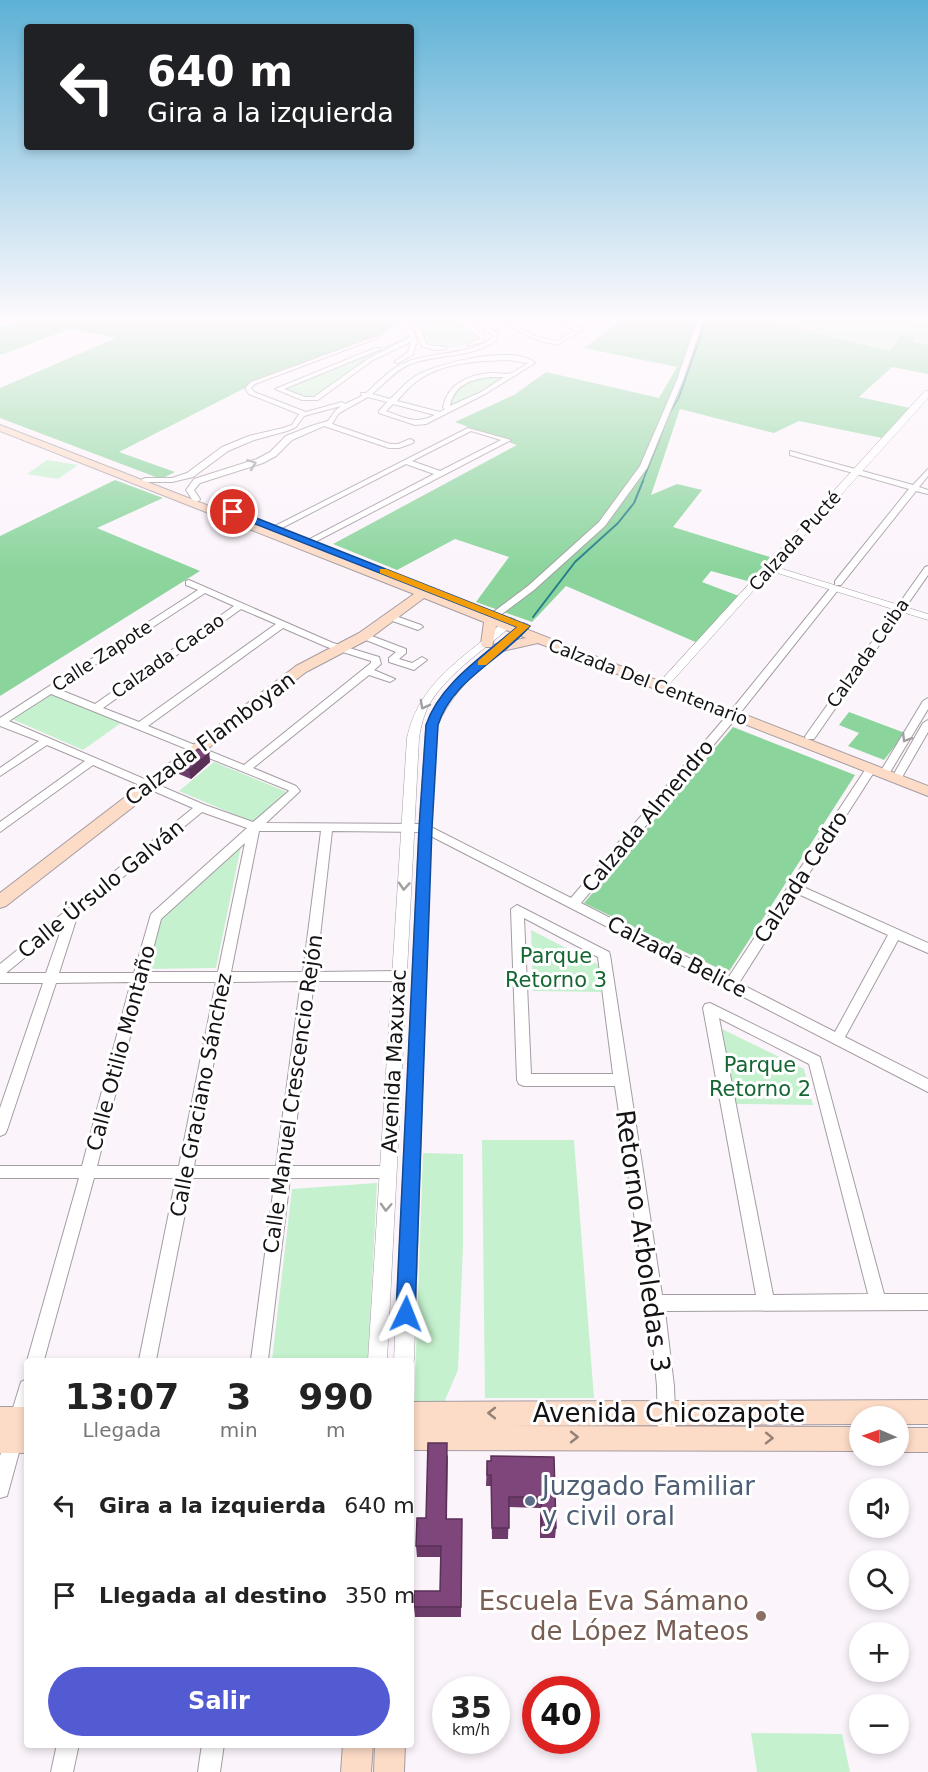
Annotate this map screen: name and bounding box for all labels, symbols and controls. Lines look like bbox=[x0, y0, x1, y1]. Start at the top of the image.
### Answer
text: 640 m bbox=[147, 47, 293, 96]
icon: left bbox=[48, 48, 126, 126]
text: Gira a la izquierda bbox=[147, 97, 394, 128]
one-way arrow bbox=[246, 458, 257, 471]
pin bbox=[207, 486, 258, 537]
street label: Calzada Pucté bbox=[744, 486, 845, 595]
icon: arrive bbox=[216, 495, 249, 528]
street label: Calzada Ceiba bbox=[822, 594, 913, 711]
street label: Calzada Cacao bbox=[107, 609, 228, 702]
street label: Calle Zapote bbox=[48, 616, 155, 696]
street label: Calzada Del Centenario bbox=[545, 634, 751, 729]
street label: Calzada Flamboyan bbox=[120, 667, 300, 811]
one-way arrow bbox=[420, 699, 431, 709]
one-way arrow bbox=[902, 732, 914, 742]
street label: Calzada Almendro bbox=[577, 735, 719, 897]
street label: Calzada Cedro bbox=[750, 807, 852, 947]
street label: Calle Úrsulo Galván bbox=[13, 814, 189, 963]
one-way arrow bbox=[398, 882, 411, 891]
street label: Calzada Belice bbox=[603, 911, 751, 1003]
street label: Calle Manuel Crescencio Rejón bbox=[259, 933, 327, 1255]
street label: Calle Otilio Montaño bbox=[82, 942, 160, 1154]
park label: Parque Retorno 3 bbox=[505, 944, 607, 992]
street label: Avenida Maxuxac bbox=[377, 968, 411, 1154]
street label: Calle Graciano Sánchez bbox=[166, 971, 236, 1219]
park label: Parque Retorno 2 bbox=[709, 1053, 811, 1101]
street label: Retorno Arboledas 3 bbox=[610, 1108, 676, 1374]
one-way arrow bbox=[379, 1202, 392, 1211]
position arrow bbox=[374, 1282, 438, 1346]
text: 13:07 bbox=[65, 1376, 179, 1417]
text: 3 bbox=[226, 1376, 251, 1417]
text: 990 bbox=[298, 1376, 373, 1417]
street label: Avenida Chicozapote bbox=[533, 1398, 805, 1428]
north arrow bbox=[849, 1406, 909, 1466]
map controls bbox=[849, 1406, 909, 1754]
one-way arrow bbox=[487, 1407, 496, 1419]
text: Llegada bbox=[82, 1418, 161, 1442]
text: min bbox=[220, 1418, 258, 1442]
text: m bbox=[326, 1418, 346, 1442]
one-way arrow bbox=[570, 1431, 579, 1443]
one-way arrow bbox=[765, 1432, 774, 1444]
place label: Juzgado Familiar y civil oral bbox=[540, 1471, 755, 1531]
button: sound bbox=[849, 1478, 909, 1538]
icon: left bbox=[48, 1489, 81, 1522]
text: Gira a la izquierda bbox=[99, 1493, 326, 1518]
text: 640 m bbox=[344, 1493, 415, 1518]
marker: Juzgado Familiar y civil oral bbox=[523, 1494, 537, 1508]
button: search bbox=[849, 1550, 909, 1610]
icon: arrive bbox=[48, 1579, 81, 1612]
text: Llegada al destino bbox=[99, 1583, 327, 1608]
text: 350 m bbox=[345, 1583, 415, 1608]
place label: Escuela Eva Sámano de López Mateos bbox=[479, 1586, 749, 1646]
marker: Escuela Eva Sámano de López Mateos bbox=[754, 1609, 768, 1623]
button: + bbox=[849, 1622, 909, 1682]
button: Salir bbox=[48, 1667, 390, 1736]
speed limit sign: 40 bbox=[522, 1676, 600, 1754]
text: 35 bbox=[450, 1690, 492, 1725]
button: − bbox=[849, 1694, 909, 1754]
text: km/h bbox=[452, 1721, 490, 1739]

